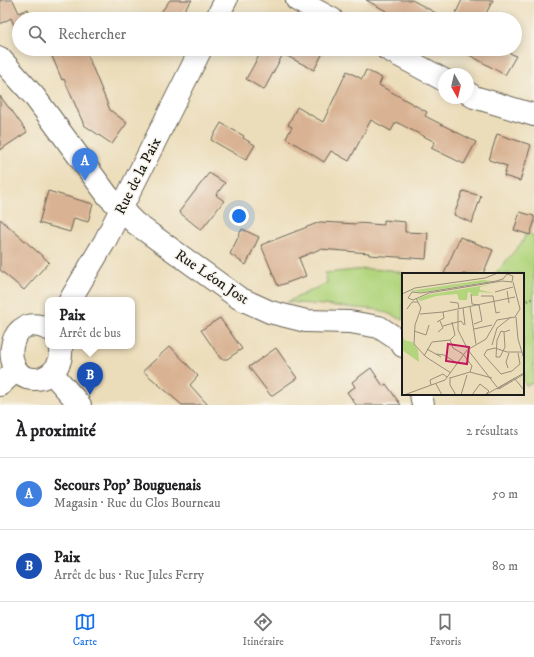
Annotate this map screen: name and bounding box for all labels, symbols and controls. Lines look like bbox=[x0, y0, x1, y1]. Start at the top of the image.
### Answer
search box bbox=[12, 12, 522, 56]
icon: search bbox=[26, 23, 48, 45]
text: Rechercher bbox=[58, 25, 126, 44]
north arrow bbox=[438, 68, 474, 104]
street label: Rue de la Paix bbox=[110, 134, 166, 218]
pin: A bbox=[72, 148, 98, 181]
your location bbox=[229, 206, 249, 226]
street label: Rue Léon Jost bbox=[172, 245, 253, 309]
inset map bbox=[402, 273, 524, 395]
popup bbox=[45, 297, 135, 349]
text: Paix bbox=[59, 306, 86, 325]
text: Arrêt de bus bbox=[59, 325, 121, 341]
pin: B bbox=[77, 362, 103, 395]
text: À proximité bbox=[16, 420, 96, 442]
text: 2 résultats bbox=[466, 423, 518, 439]
text: Secours Pop' Bouguenais bbox=[54, 476, 201, 495]
text: A bbox=[25, 486, 33, 502]
text: 50 m bbox=[492, 486, 518, 502]
text: Magasin · Rue du Clos Bourneau bbox=[54, 495, 221, 511]
text: Paix bbox=[54, 548, 80, 567]
text: B bbox=[25, 558, 33, 574]
text: 80 m bbox=[492, 558, 518, 574]
text: Arrêt de bus · Rue Jules Ferry bbox=[54, 567, 204, 583]
tab: Carte bbox=[73, 611, 97, 649]
tab: Itinéraire bbox=[243, 611, 284, 649]
tab: Favoris bbox=[429, 611, 461, 649]

